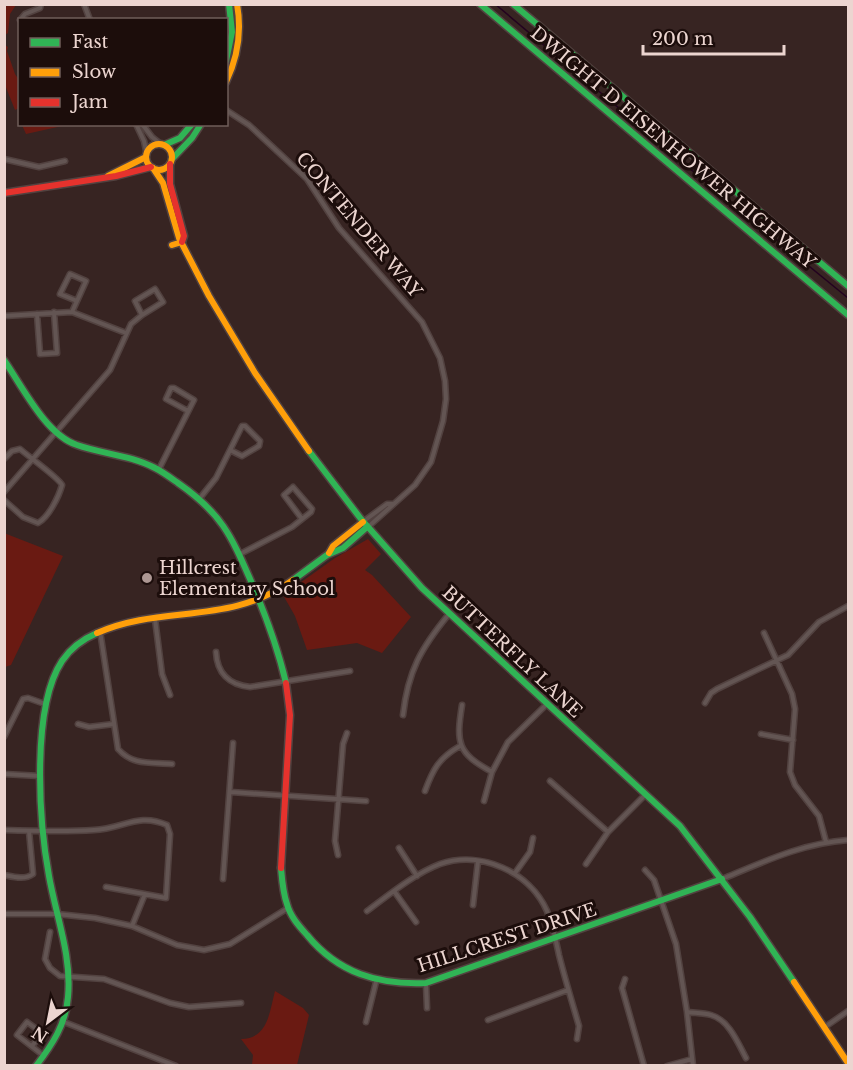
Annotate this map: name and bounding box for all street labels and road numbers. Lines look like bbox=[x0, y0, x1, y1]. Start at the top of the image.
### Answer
street label: DWIGHT D EISENHOWER HIGHWAY bbox=[526, 22, 821, 274]
street label: CONTENDER WAY bbox=[292, 148, 427, 303]
street label: BUTTERFLY LANE bbox=[438, 582, 586, 722]
street label: HILLCREST DRIVE bbox=[415, 899, 599, 977]

